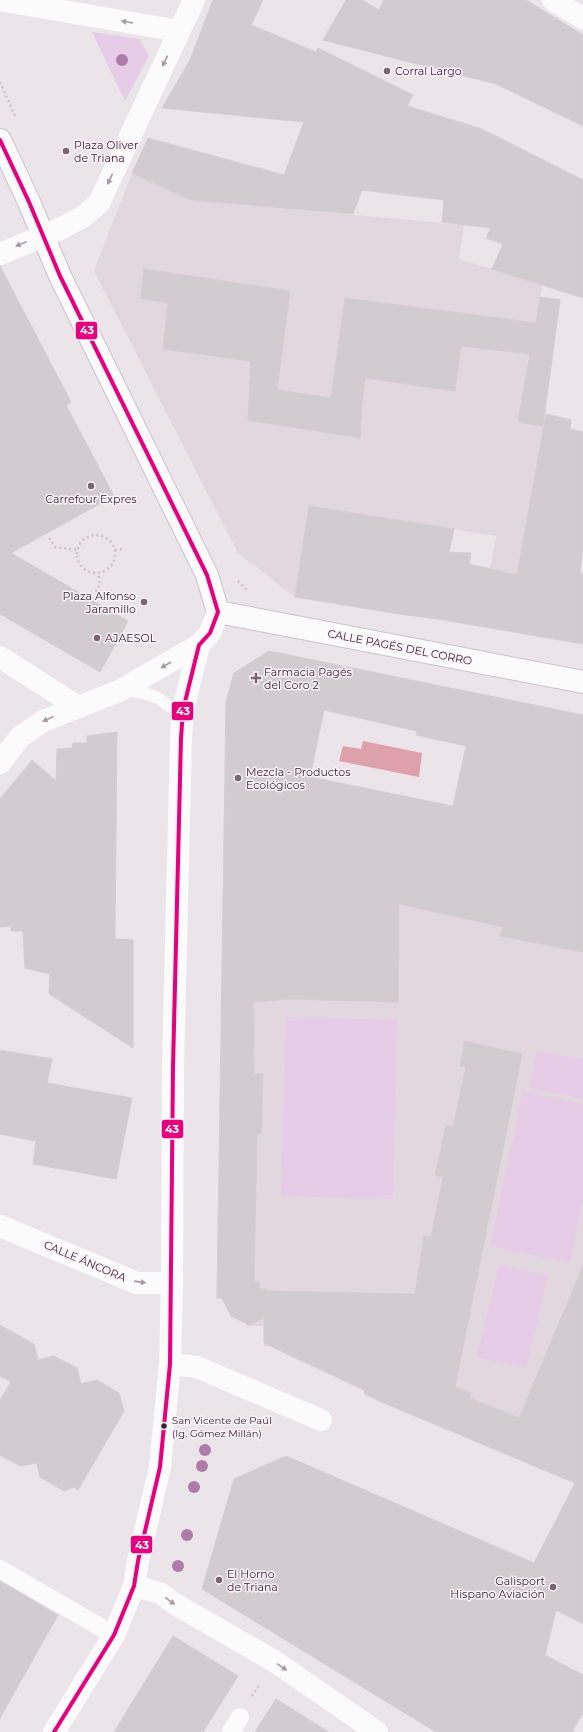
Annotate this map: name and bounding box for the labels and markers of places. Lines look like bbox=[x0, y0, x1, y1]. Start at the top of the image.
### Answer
place label: Corral Largo bbox=[395, 64, 462, 78]
marker: Corral Largo bbox=[382, 66, 392, 76]
place label: Plaza Oliver de Triana bbox=[74, 138, 138, 165]
marker: Plaza Oliver de Triana bbox=[61, 146, 71, 156]
marker: Carrefour Expres bbox=[86, 481, 96, 491]
place label: Carrefour Expres bbox=[45, 492, 137, 506]
place label: Plaza Alfonso Jaramillo bbox=[63, 589, 136, 616]
marker: Plaza Alfonso Jaramillo bbox=[139, 597, 149, 607]
place label: AJAESOL bbox=[105, 631, 157, 645]
marker: AJAESOL bbox=[92, 633, 102, 643]
place label: Farmacia Pagés del Coro 2 bbox=[264, 665, 353, 692]
marker: Farmacia Pagés del Coro 2 bbox=[251, 673, 261, 683]
place label: Mezcla - Productos Ecológicos bbox=[246, 765, 351, 792]
marker: Mezcla - Productos Ecológicos bbox=[233, 773, 243, 783]
place label: San Vicente de Paúl (Ig. Gómez Millán) bbox=[172, 1414, 272, 1440]
marker: San Vicente de Paúl (Ig. Gómez Millán) bbox=[159, 1421, 169, 1431]
place label: El Horno de Triana bbox=[227, 1567, 278, 1594]
place label: Galisport Hispano Aviación bbox=[450, 1574, 546, 1601]
marker: El Horno de Triana bbox=[214, 1575, 224, 1585]
marker: Galisport Hispano Aviación bbox=[548, 1582, 558, 1592]

